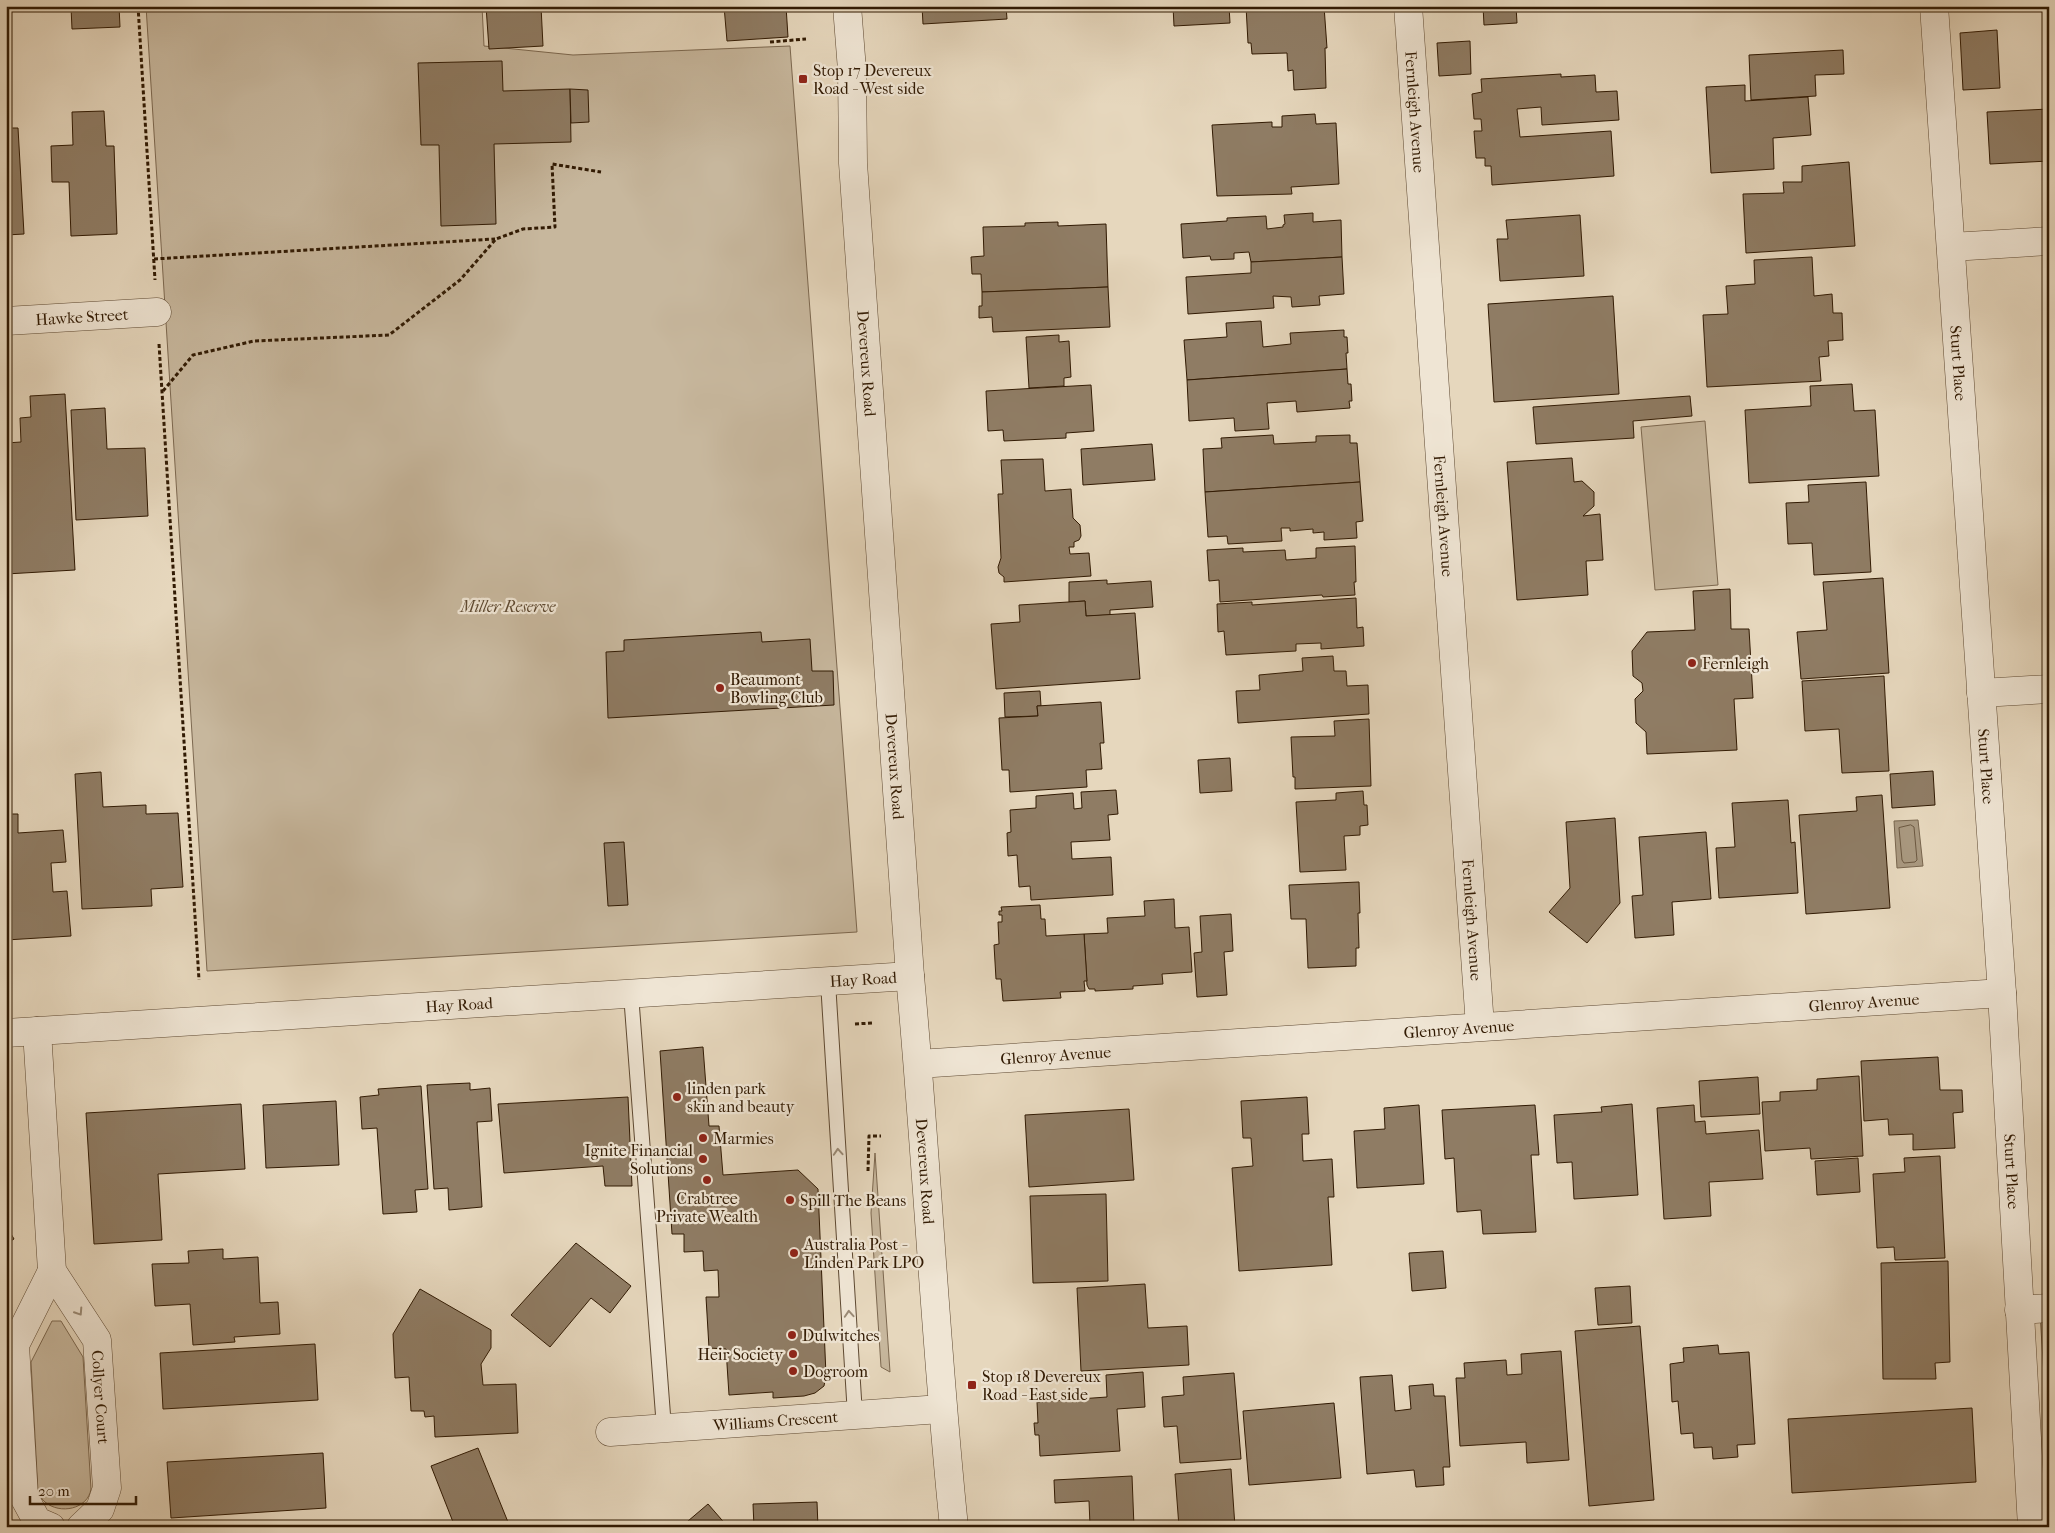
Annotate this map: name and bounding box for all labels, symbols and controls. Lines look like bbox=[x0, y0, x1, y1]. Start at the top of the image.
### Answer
street label: Fernleigh Avenue bbox=[1402, 50, 1429, 173]
place label: Stop 17 Devereux Road - West side bbox=[813, 61, 932, 98]
marker: Stop 17 Devereux Road - West side bbox=[797, 73, 809, 85]
street label: Hawke Street bbox=[35, 304, 129, 329]
street label: Devereux Road bbox=[854, 309, 880, 417]
street label: Sturt Place bbox=[1947, 325, 1971, 402]
street label: Fernleigh Avenue bbox=[1430, 454, 1458, 577]
park label: Miller Reserve bbox=[459, 597, 556, 616]
place label: Fernleigh bbox=[1702, 654, 1769, 673]
marker: Fernleigh bbox=[1686, 657, 1698, 669]
place label: Beaumont Bowling Club bbox=[730, 670, 823, 707]
marker: Beaumont Bowling Club bbox=[714, 682, 726, 694]
street label: Devereux Road bbox=[882, 712, 909, 820]
street label: Sturt Place bbox=[1974, 728, 1998, 805]
street label: Fernleigh Avenue bbox=[1459, 858, 1486, 981]
street label: Hay Road bbox=[829, 967, 898, 991]
street label: Glenroy Avenue bbox=[1808, 989, 1920, 1015]
street label: Hay Road bbox=[425, 993, 494, 1016]
street label: Glenroy Avenue bbox=[1403, 1015, 1515, 1042]
street label: Glenroy Avenue bbox=[1000, 1042, 1112, 1068]
place label: linden park skin and beauty bbox=[686, 1079, 795, 1116]
marker: linden park skin and beauty bbox=[671, 1091, 683, 1103]
street label: Devereux Road bbox=[912, 1117, 939, 1225]
place label: Marmies bbox=[713, 1129, 774, 1148]
marker: Marmies bbox=[697, 1132, 709, 1144]
street label: Sturt Place bbox=[2000, 1133, 2024, 1210]
place label: Ignite Financial Solutions bbox=[584, 1141, 694, 1178]
one-way arrow bbox=[833, 1148, 844, 1156]
marker: Ignite Financial Solutions bbox=[697, 1153, 709, 1165]
marker: Crabtree Private Wealth bbox=[701, 1174, 713, 1186]
place label: Crabtree Private Wealth bbox=[656, 1189, 758, 1226]
place label: Spill The Beans bbox=[800, 1191, 906, 1210]
marker: Spill The Beans bbox=[784, 1194, 796, 1206]
place label: Australia Post - Linden Park LPO bbox=[803, 1235, 924, 1272]
marker: Australia Post - Linden Park LPO bbox=[788, 1247, 800, 1259]
one-way arrow bbox=[72, 1307, 82, 1316]
one-way arrow bbox=[843, 1310, 854, 1318]
place label: Dulwitches bbox=[802, 1326, 880, 1345]
marker: Dulwitches bbox=[786, 1329, 798, 1341]
place label: Heir Society bbox=[697, 1345, 783, 1364]
marker: Heir Society bbox=[787, 1348, 799, 1360]
street label: Collyer Court bbox=[88, 1349, 114, 1445]
place label: Dogroom bbox=[803, 1362, 869, 1381]
marker: Dogroom bbox=[787, 1365, 799, 1377]
place label: Stop 18 Devereux Road - East side bbox=[982, 1367, 1102, 1404]
marker: Stop 18 Devereux Road - East side bbox=[966, 1379, 978, 1391]
street label: Williams Crescent bbox=[712, 1407, 839, 1434]
scale bar bbox=[30, 1473, 136, 1505]
text: 20 m bbox=[38, 1482, 70, 1500]

